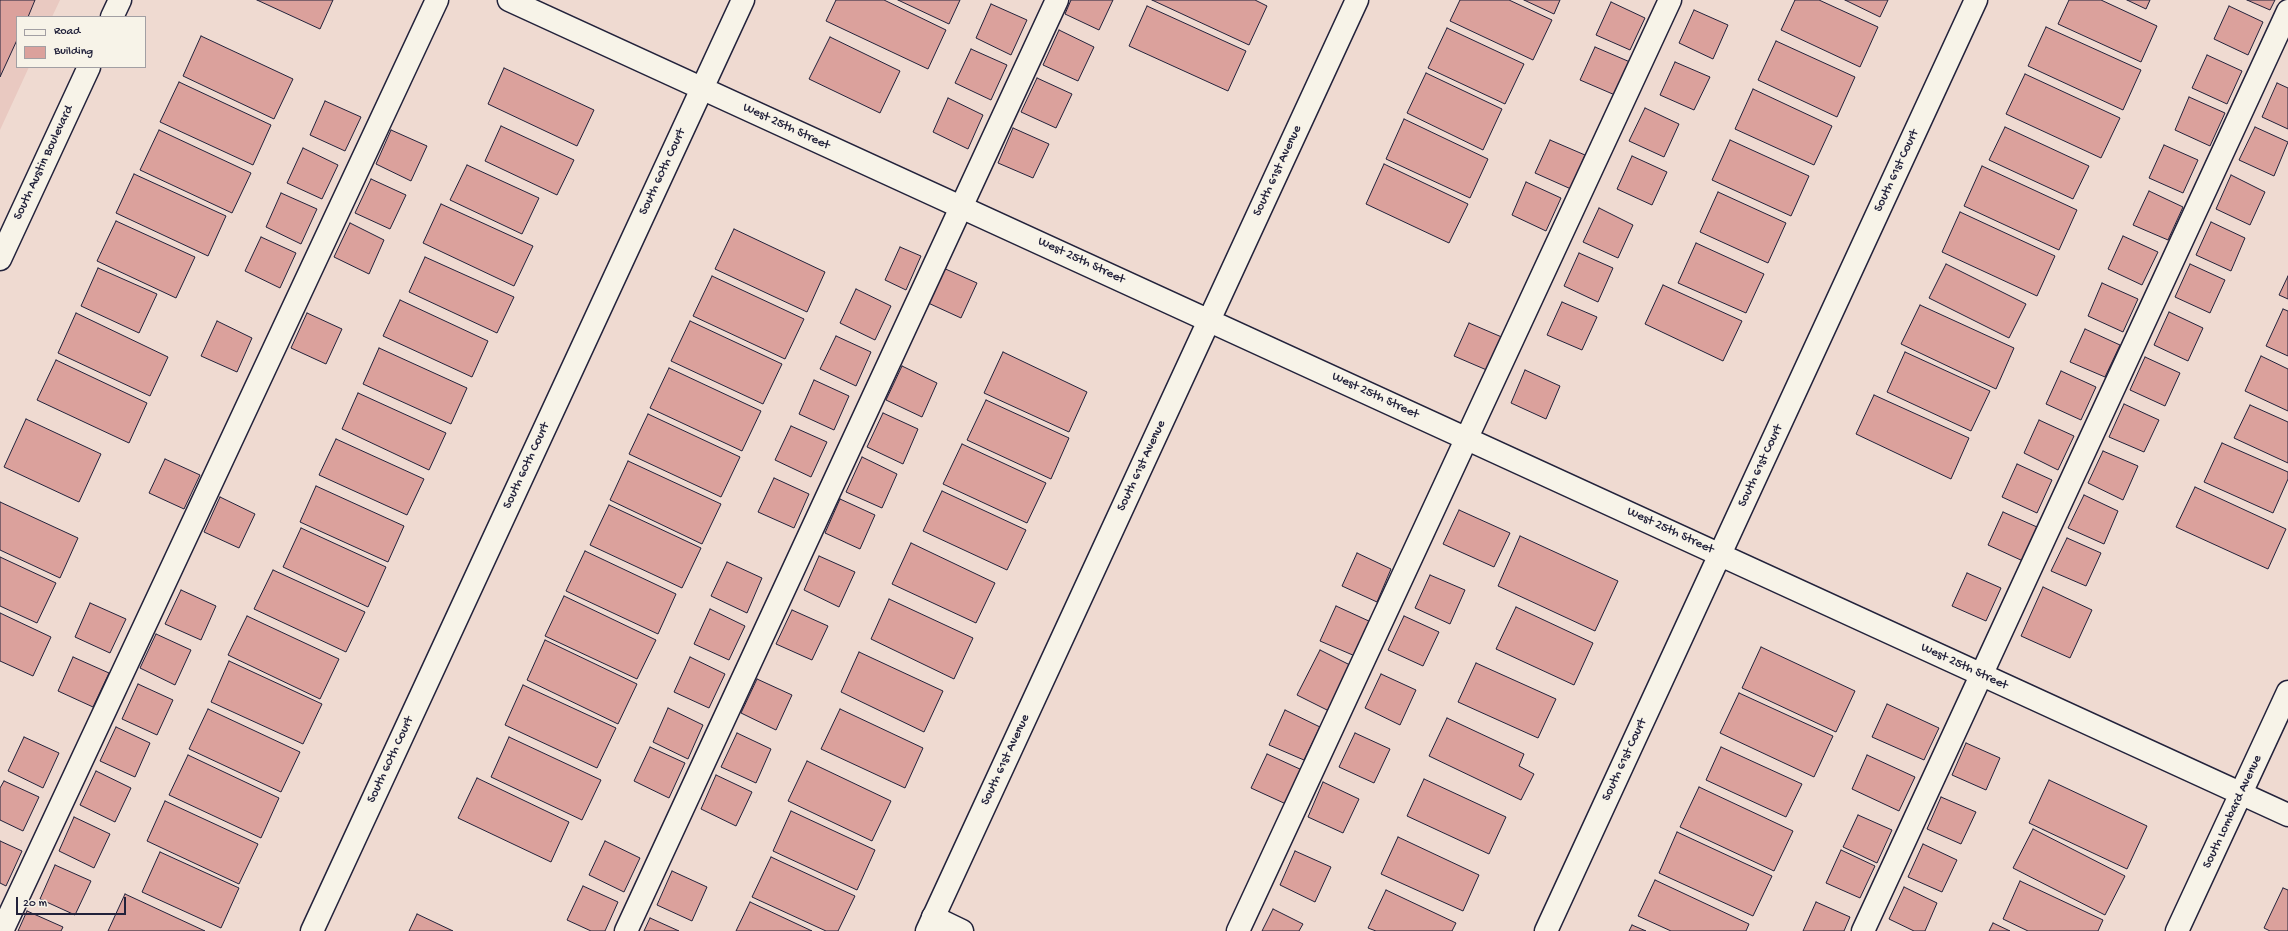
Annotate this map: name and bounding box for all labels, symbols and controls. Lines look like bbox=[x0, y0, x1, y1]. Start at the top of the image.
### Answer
legend bbox=[16, 16, 146, 68]
text: Road bbox=[54, 25, 80, 39]
text: Building bbox=[54, 45, 93, 59]
street label: West 25th Street bbox=[740, 100, 832, 154]
street label: South Austin Boulevard bbox=[11, 103, 77, 223]
street label: South 61st Avenue bbox=[1250, 123, 1306, 219]
street label: South 60th Court bbox=[636, 126, 690, 218]
street label: South 61st Court bbox=[1871, 127, 1923, 215]
street label: West 25th Street bbox=[1035, 234, 1127, 288]
street label: West 25th Street bbox=[1329, 369, 1421, 423]
street label: South 61st Avenue bbox=[1114, 418, 1170, 514]
street label: South 60th Court bbox=[500, 420, 554, 512]
street label: South 61st Court bbox=[1735, 422, 1787, 510]
street label: West 25th Street bbox=[1624, 504, 1716, 558]
street label: West 25th Street bbox=[1918, 640, 2010, 694]
street label: South 61st Avenue bbox=[978, 712, 1034, 808]
street label: South 60th Court bbox=[364, 714, 418, 806]
street label: South 61st Court bbox=[1599, 716, 1651, 804]
street label: South Lombard Avenue bbox=[2200, 753, 2266, 871]
scale bar bbox=[18, 889, 128, 915]
text: 20 m bbox=[23, 897, 47, 911]

